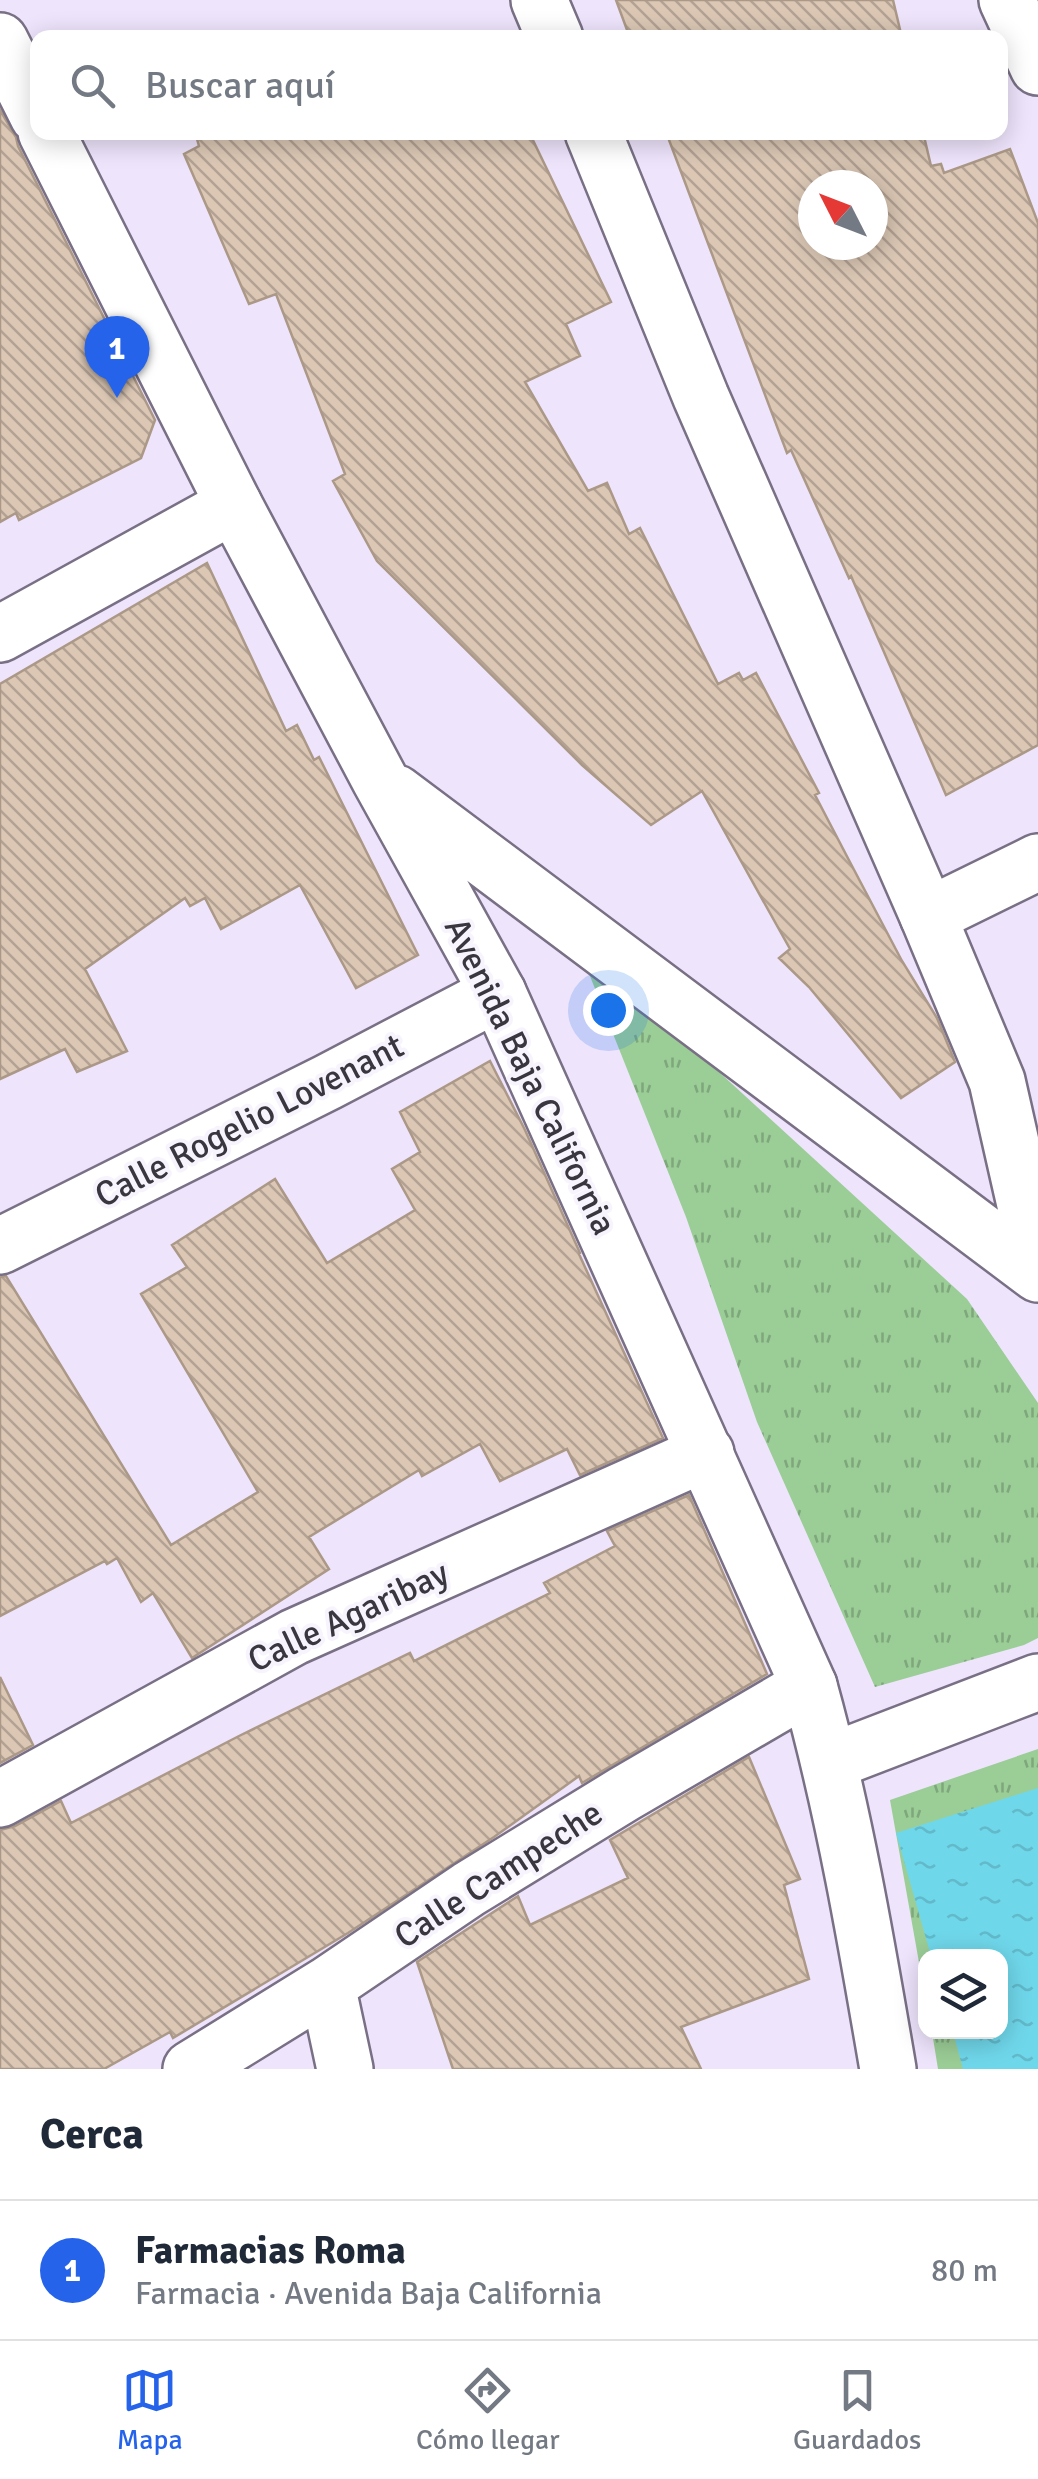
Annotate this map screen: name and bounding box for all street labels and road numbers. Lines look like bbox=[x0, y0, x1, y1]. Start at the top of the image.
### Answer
street label: Avenida Baja California bbox=[435, 911, 626, 1242]
street label: Calle Rogelio Lovenant bbox=[88, 1024, 411, 1217]
street label: Calle Agaribay bbox=[241, 1551, 455, 1682]
street label: Calle Campeche bbox=[386, 1791, 610, 1958]

